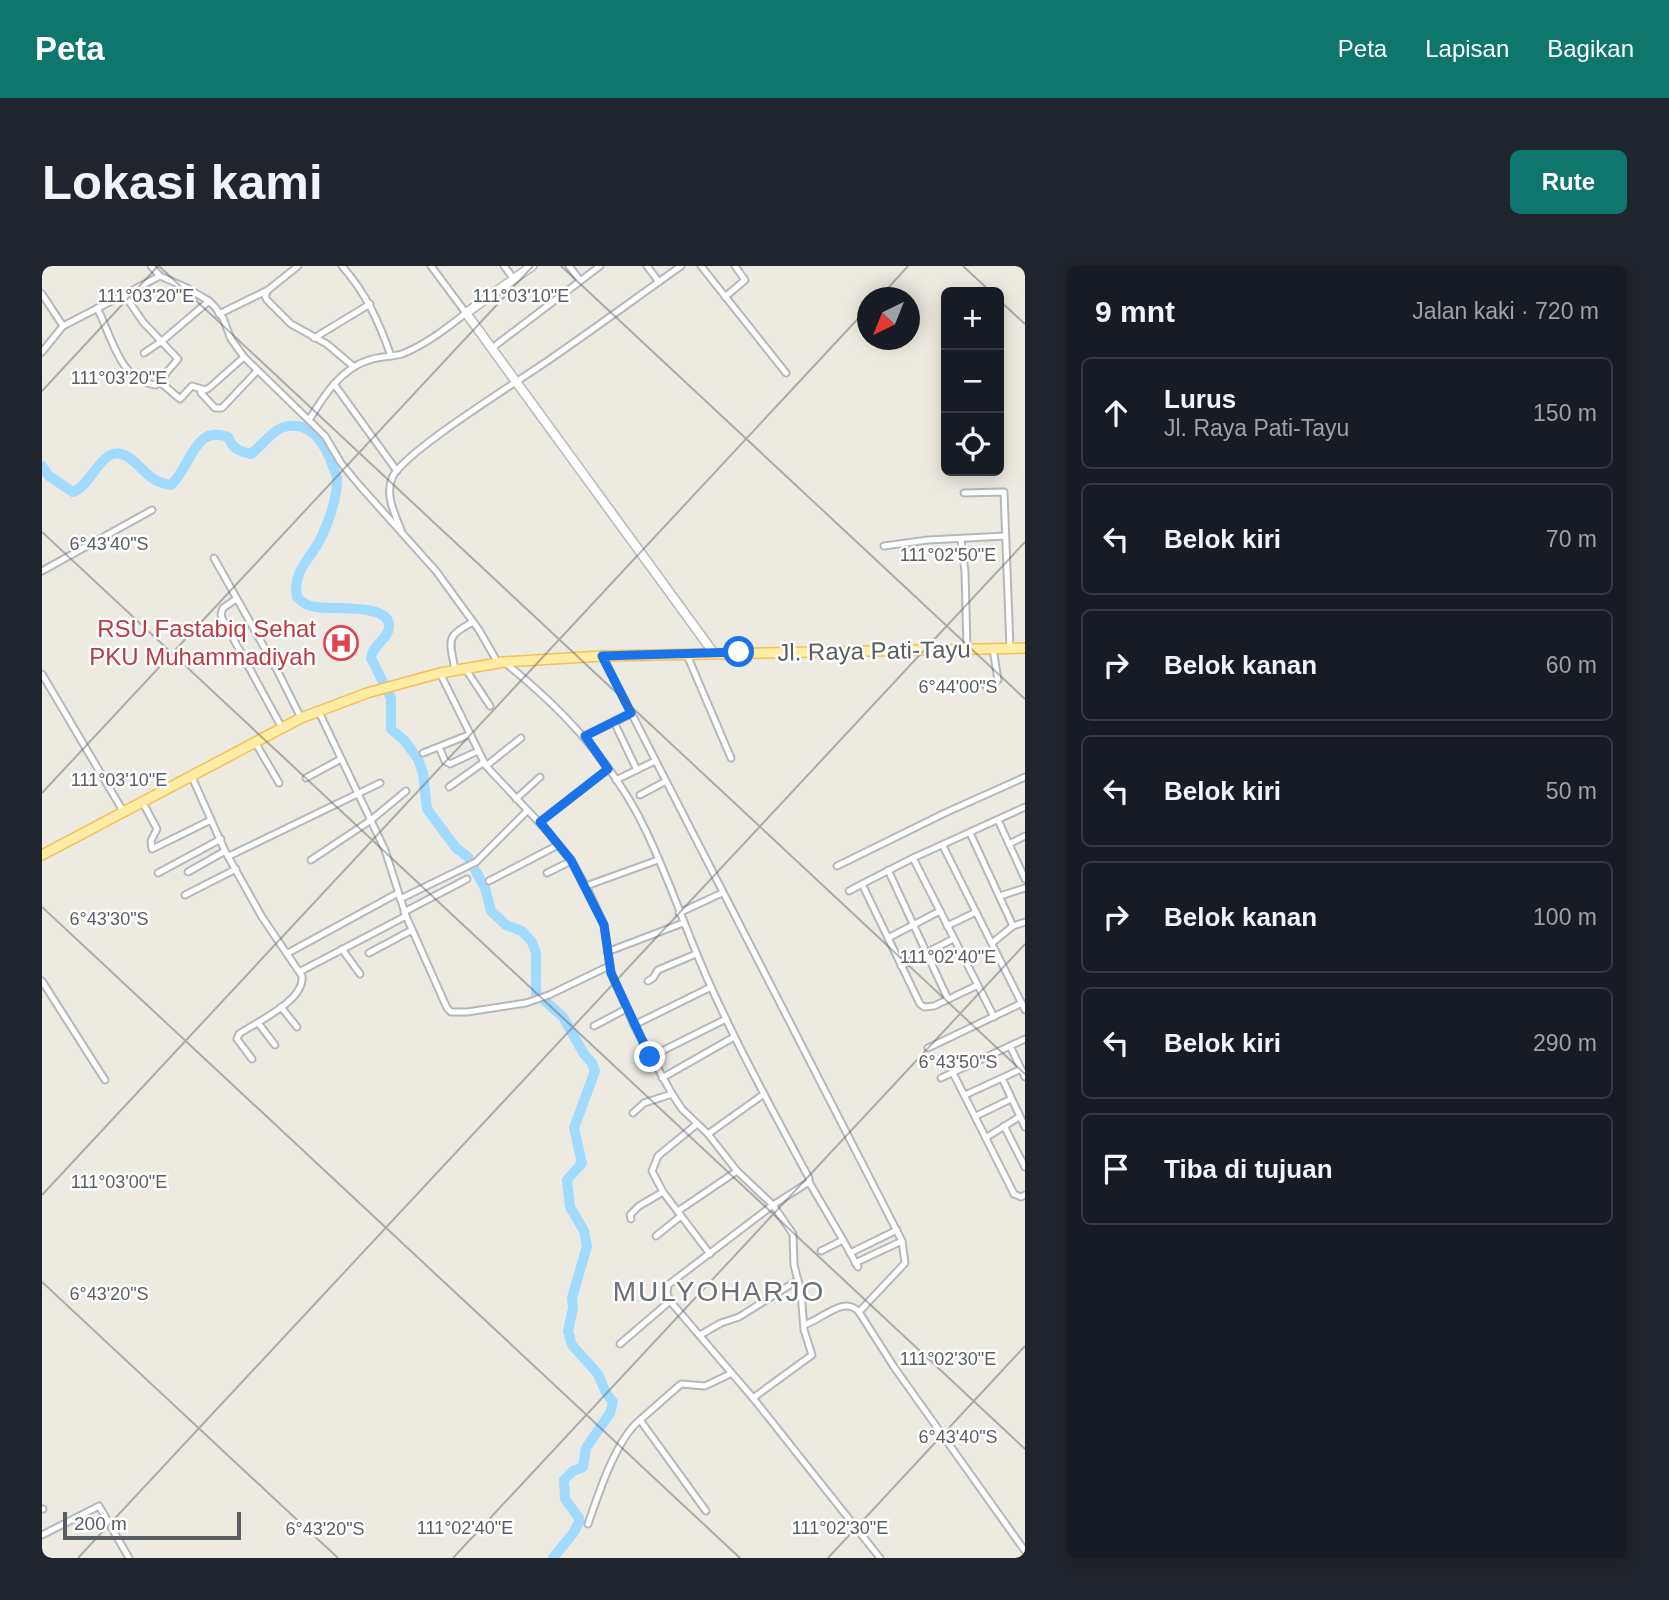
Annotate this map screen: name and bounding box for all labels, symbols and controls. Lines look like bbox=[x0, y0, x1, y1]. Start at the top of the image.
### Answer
text: Peta bbox=[35, 30, 105, 67]
text: Peta bbox=[1338, 35, 1387, 62]
text: Lapisan bbox=[1425, 35, 1509, 62]
text: Bagikan bbox=[1547, 35, 1634, 62]
button: Rute bbox=[1510, 150, 1627, 214]
text: Lokasi kami bbox=[42, 155, 323, 209]
text: 111°03'20"E bbox=[98, 286, 194, 306]
text: 111°03'10"E bbox=[473, 286, 569, 306]
north arrow bbox=[857, 287, 920, 350]
map controls bbox=[941, 287, 1004, 476]
button: + bbox=[941, 287, 1004, 350]
text: 9 mnt bbox=[1095, 295, 1175, 328]
text: Jalan kaki · 720 m bbox=[1412, 298, 1599, 324]
button: − bbox=[941, 350, 1004, 413]
text: 111°03'20"E bbox=[71, 368, 167, 388]
text: Lurus bbox=[1164, 384, 1236, 414]
icon: ahead bbox=[1097, 394, 1135, 432]
text: 150 m bbox=[1533, 400, 1597, 426]
button: locate bbox=[941, 413, 1004, 476]
text: Jl. Raya Pati-Tayu bbox=[1164, 415, 1349, 441]
icon: left bbox=[1097, 520, 1135, 558]
text: Belok kiri bbox=[1164, 524, 1281, 554]
text: 70 m bbox=[1546, 526, 1597, 552]
text: 6°43'40"S bbox=[69, 534, 149, 554]
text: 111°02'50"E bbox=[900, 545, 996, 565]
place label: RSU Fastabiq Sehat PKU Muhammadiyah bbox=[89, 615, 316, 670]
hospital icon: RSU Fastabiq Sehat PKU Muhammadiyah bbox=[322, 624, 360, 662]
street label: Jl. Raya Pati-Tayu bbox=[777, 635, 971, 666]
route start bbox=[723, 636, 754, 667]
icon: right bbox=[1097, 646, 1135, 684]
text: Belok kanan bbox=[1164, 650, 1317, 680]
text: 60 m bbox=[1546, 652, 1597, 678]
text: 6°44'00"S bbox=[918, 677, 998, 697]
text: 111°03'10"E bbox=[71, 770, 167, 790]
icon: left bbox=[1097, 772, 1135, 810]
text: Belok kiri bbox=[1164, 776, 1281, 806]
text: 50 m bbox=[1546, 778, 1597, 804]
icon: right bbox=[1097, 898, 1135, 936]
text: Belok kanan bbox=[1164, 902, 1317, 932]
text: 100 m bbox=[1533, 904, 1597, 930]
text: 6°43'30"S bbox=[69, 909, 149, 929]
text: 111°02'40"E bbox=[900, 947, 996, 967]
icon: left bbox=[1097, 1024, 1135, 1062]
text: Belok kiri bbox=[1164, 1028, 1281, 1058]
text: 290 m bbox=[1533, 1030, 1597, 1056]
route end bbox=[634, 1041, 665, 1072]
text: 6°43'50"S bbox=[918, 1052, 998, 1072]
icon: arrive bbox=[1097, 1150, 1135, 1188]
text: Tiba di tujuan bbox=[1164, 1154, 1333, 1184]
text: 111°03'00"E bbox=[71, 1172, 167, 1192]
district label: MULYOHARJO bbox=[613, 1276, 825, 1307]
text: 6°43'20"S bbox=[69, 1284, 149, 1304]
text: 111°02'30"E bbox=[900, 1349, 996, 1369]
text: 6°43'40"S bbox=[918, 1427, 998, 1447]
scale bar bbox=[63, 1509, 242, 1541]
text: 200 m bbox=[74, 1513, 127, 1534]
text: 111°02'40"E bbox=[417, 1518, 513, 1538]
text: 111°02'30"E bbox=[792, 1518, 888, 1538]
text: 6°43'20"S bbox=[285, 1519, 365, 1539]

